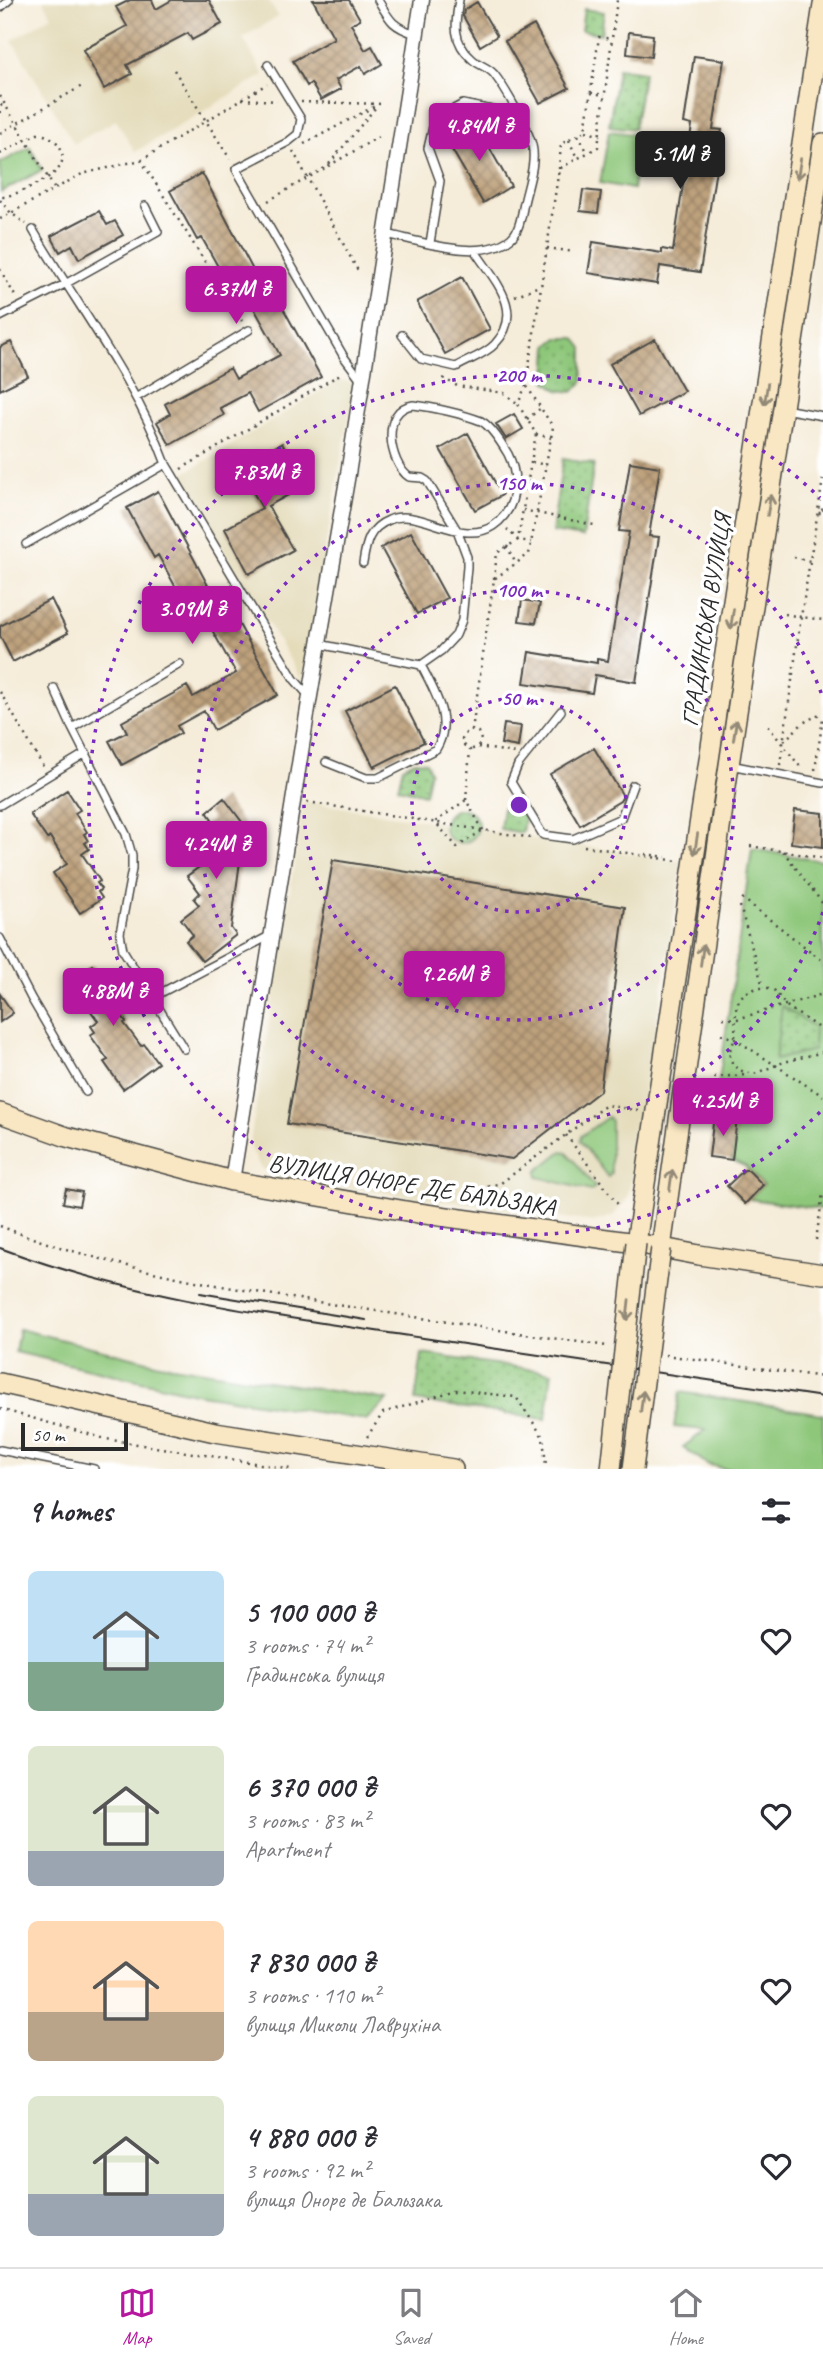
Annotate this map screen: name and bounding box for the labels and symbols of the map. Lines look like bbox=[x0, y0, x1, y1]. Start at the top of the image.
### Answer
pin: 4.84M ₴ bbox=[414, 104, 544, 163]
pin: 5.1M ₴ bbox=[623, 132, 737, 191]
one-way arrow bbox=[792, 157, 805, 180]
pin: 6.37M ₴ bbox=[171, 266, 301, 326]
text: 200 m bbox=[496, 362, 544, 388]
one-way arrow bbox=[759, 382, 772, 405]
pin: 7.83M ₴ bbox=[200, 449, 330, 509]
text: 150 m bbox=[496, 470, 544, 496]
one-way arrow bbox=[763, 494, 776, 517]
street label: ГРАДИНСЬКА ВУЛИЦЯ bbox=[674, 508, 738, 728]
text: 100 m bbox=[496, 577, 544, 603]
pin: 3.09M ₴ bbox=[127, 586, 257, 646]
one-way arrow bbox=[725, 607, 738, 630]
text: 50 m bbox=[501, 685, 539, 711]
one-way arrow bbox=[729, 719, 742, 742]
centre of rings bbox=[507, 793, 531, 817]
pin: 4.24M ₴ bbox=[151, 822, 281, 881]
one-way arrow bbox=[689, 832, 702, 855]
one-way arrow bbox=[696, 944, 709, 967]
pin: 9.26M ₴ bbox=[389, 951, 519, 1011]
pin: 4.88M ₴ bbox=[48, 968, 178, 1028]
pin: 4.25M ₴ bbox=[658, 1078, 788, 1138]
street label: ВУЛИЦЯ ОНОРЕ ДЕ БАЛЬЗАКА bbox=[267, 1148, 558, 1223]
one-way arrow bbox=[665, 1169, 678, 1192]
one-way arrow bbox=[622, 1299, 635, 1321]
one-way arrow bbox=[635, 1390, 648, 1413]
scale bar bbox=[21, 1420, 128, 1452]

